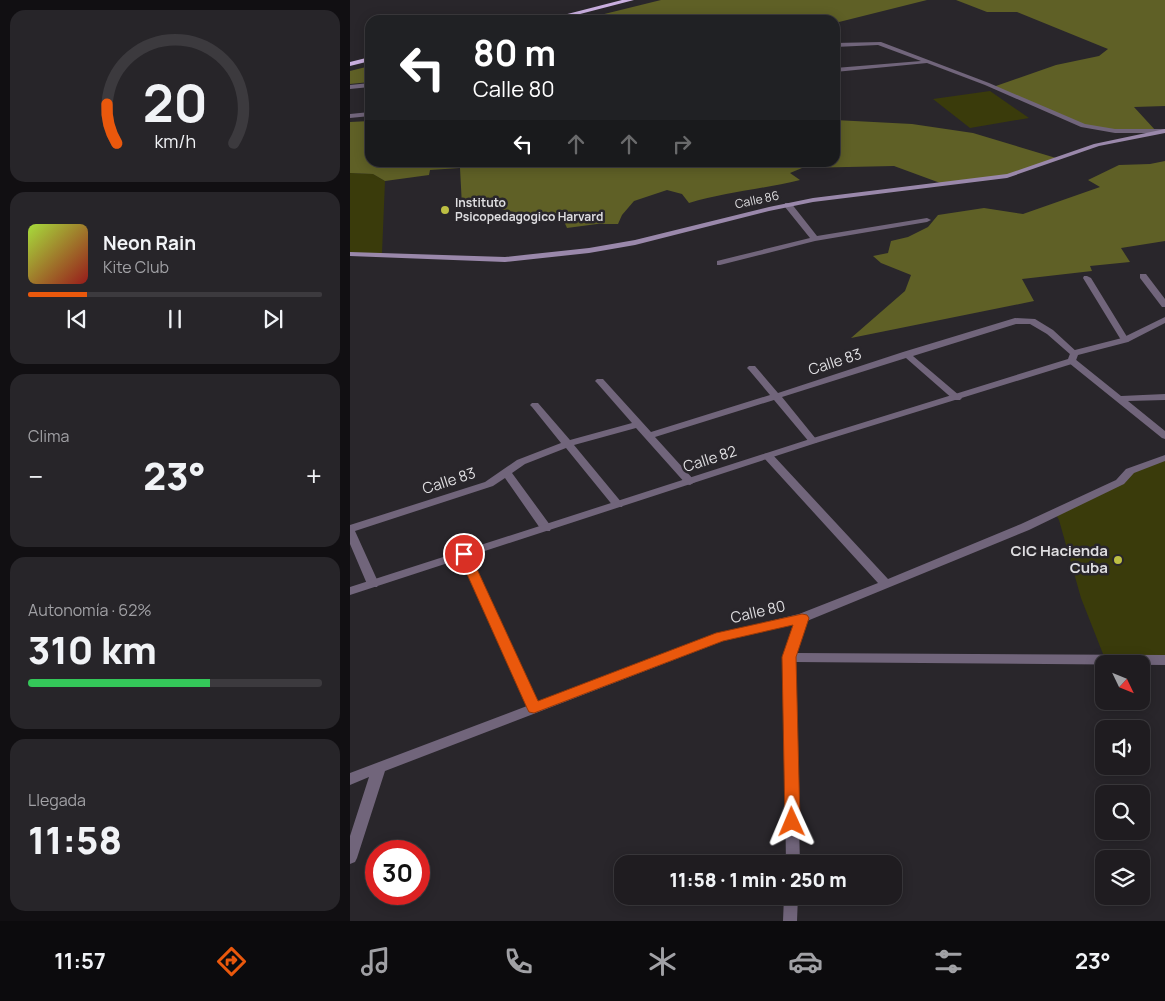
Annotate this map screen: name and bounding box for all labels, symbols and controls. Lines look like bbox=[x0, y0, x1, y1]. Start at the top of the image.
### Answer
text: 80 m bbox=[473, 29, 556, 77]
icon: left bbox=[390, 35, 455, 100]
text: 20 bbox=[142, 67, 208, 138]
text: Calle 80 bbox=[473, 74, 555, 104]
text: km/h bbox=[154, 129, 196, 153]
icon: left bbox=[509, 130, 537, 158]
icon: ahead bbox=[562, 130, 590, 158]
icon: ahead bbox=[615, 130, 643, 158]
icon: right bbox=[668, 130, 696, 158]
street label: Calle 86 bbox=[733, 187, 781, 212]
place label: Instituto Psicopedagogico Harvard bbox=[455, 194, 603, 225]
marker: Instituto Psicopedagogico Harvard bbox=[439, 204, 451, 216]
text: Neon Rain bbox=[103, 230, 196, 256]
text: Kite Club bbox=[103, 256, 169, 278]
icon: previous bbox=[63, 305, 91, 333]
icon: pause bbox=[161, 305, 189, 333]
icon: next bbox=[259, 305, 287, 333]
street label: Calle 83 bbox=[806, 343, 864, 380]
text: Clima bbox=[28, 425, 69, 447]
street label: Calle 82 bbox=[680, 440, 739, 477]
text: 23° bbox=[143, 449, 206, 501]
text: − bbox=[28, 457, 43, 495]
text: + bbox=[306, 457, 322, 495]
street label: Calle 83 bbox=[420, 462, 478, 499]
pin bbox=[443, 533, 485, 575]
icon: arrive bbox=[450, 540, 478, 568]
place label: CIC Hacienda Cuba bbox=[1011, 540, 1108, 578]
marker: CIC Hacienda Cuba bbox=[1112, 554, 1124, 566]
street label: Calle 80 bbox=[728, 595, 787, 628]
text: Autonomía · 62% bbox=[28, 599, 152, 621]
text: 310 km bbox=[28, 623, 157, 675]
north arrow bbox=[1095, 655, 1150, 710]
map controls bbox=[1095, 655, 1150, 905]
button: sound bbox=[1095, 720, 1150, 775]
button: search bbox=[1095, 785, 1150, 840]
text: Llegada bbox=[28, 789, 86, 811]
position arrow bbox=[765, 795, 817, 847]
text: 11:58 bbox=[28, 813, 122, 865]
speed limit sign: 30 bbox=[365, 840, 430, 905]
button: layers bbox=[1095, 850, 1150, 905]
text: 11:58 · 1 min · 250 m bbox=[669, 867, 847, 893]
icon: directions bbox=[214, 944, 249, 979]
icon: music bbox=[358, 944, 393, 979]
icon: phone bbox=[501, 944, 536, 979]
icon: climate bbox=[645, 944, 680, 979]
icon: car bbox=[788, 944, 823, 979]
icon: filters bbox=[931, 944, 966, 979]
text: 11:57 bbox=[54, 946, 106, 976]
text: 23° bbox=[1075, 946, 1111, 976]

